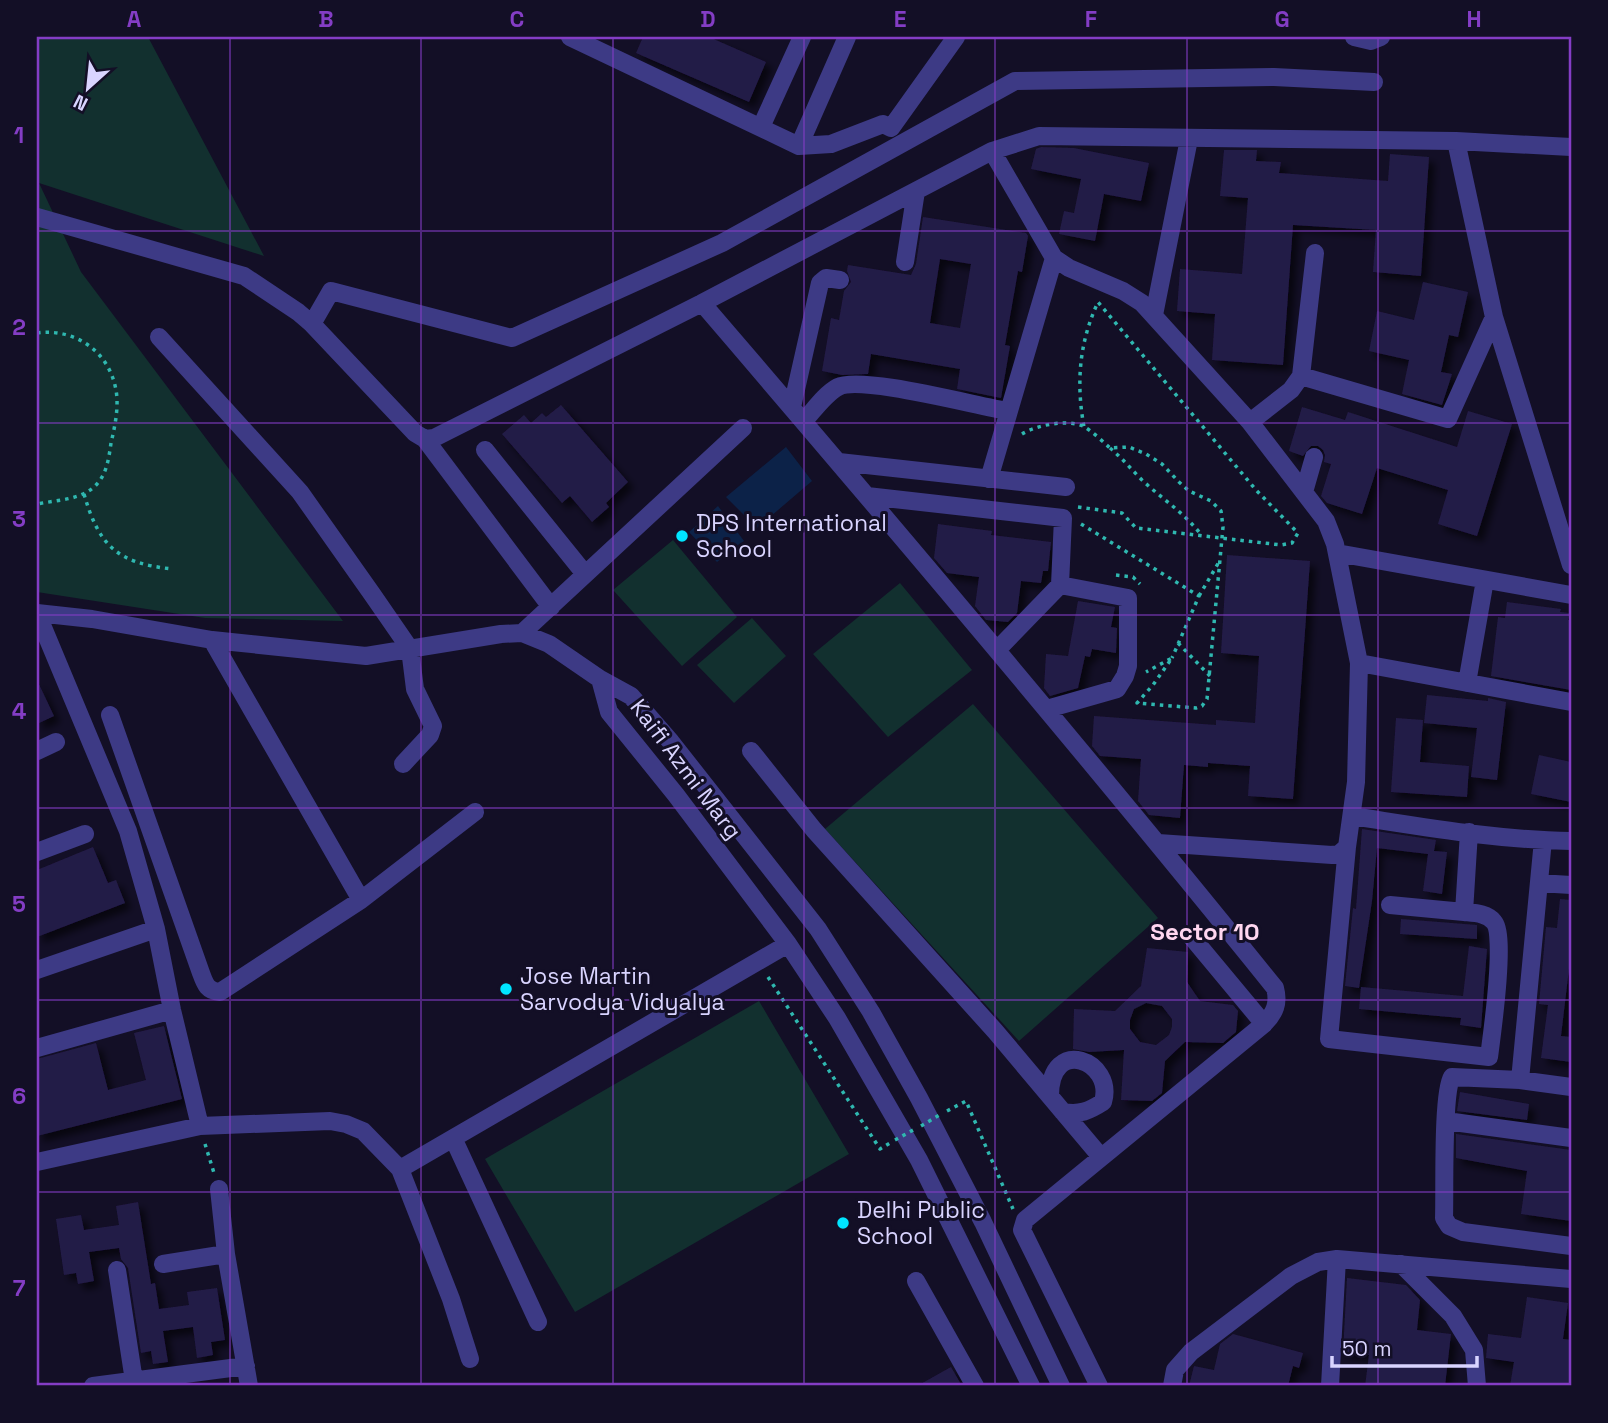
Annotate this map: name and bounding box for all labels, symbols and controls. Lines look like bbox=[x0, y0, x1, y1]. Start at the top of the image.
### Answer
text: A bbox=[127, 4, 142, 34]
text: B bbox=[318, 4, 334, 34]
text: C bbox=[510, 4, 524, 34]
text: D bbox=[700, 4, 716, 34]
text: E bbox=[894, 4, 906, 34]
text: F bbox=[1085, 4, 1097, 34]
text: G bbox=[1274, 4, 1290, 34]
text: H bbox=[1466, 4, 1482, 34]
north arrow bbox=[52, 52, 122, 122]
text: N bbox=[69, 89, 92, 117]
text: 1 bbox=[14, 120, 24, 150]
text: 2 bbox=[12, 312, 26, 342]
text: 3 bbox=[12, 504, 26, 534]
place label: DPS International School bbox=[696, 508, 887, 564]
marker: DPS International School bbox=[674, 528, 690, 544]
street label: Kaifi Azmi Marg bbox=[624, 693, 748, 845]
text: 4 bbox=[12, 696, 27, 726]
text: 5 bbox=[12, 889, 26, 919]
district label: Sector 10 bbox=[1150, 916, 1260, 947]
place label: Jose Martin Sarvodya Vidyalya bbox=[520, 961, 725, 1017]
marker: Jose Martin Sarvodya Vidyalya bbox=[498, 981, 514, 997]
text: 6 bbox=[12, 1081, 26, 1111]
place label: Delhi Public School bbox=[857, 1195, 985, 1251]
marker: Delhi Public School bbox=[835, 1215, 851, 1231]
text: 7 bbox=[13, 1273, 26, 1303]
scale bar bbox=[1332, 1325, 1477, 1369]
text: 50 m bbox=[1342, 1335, 1392, 1362]

